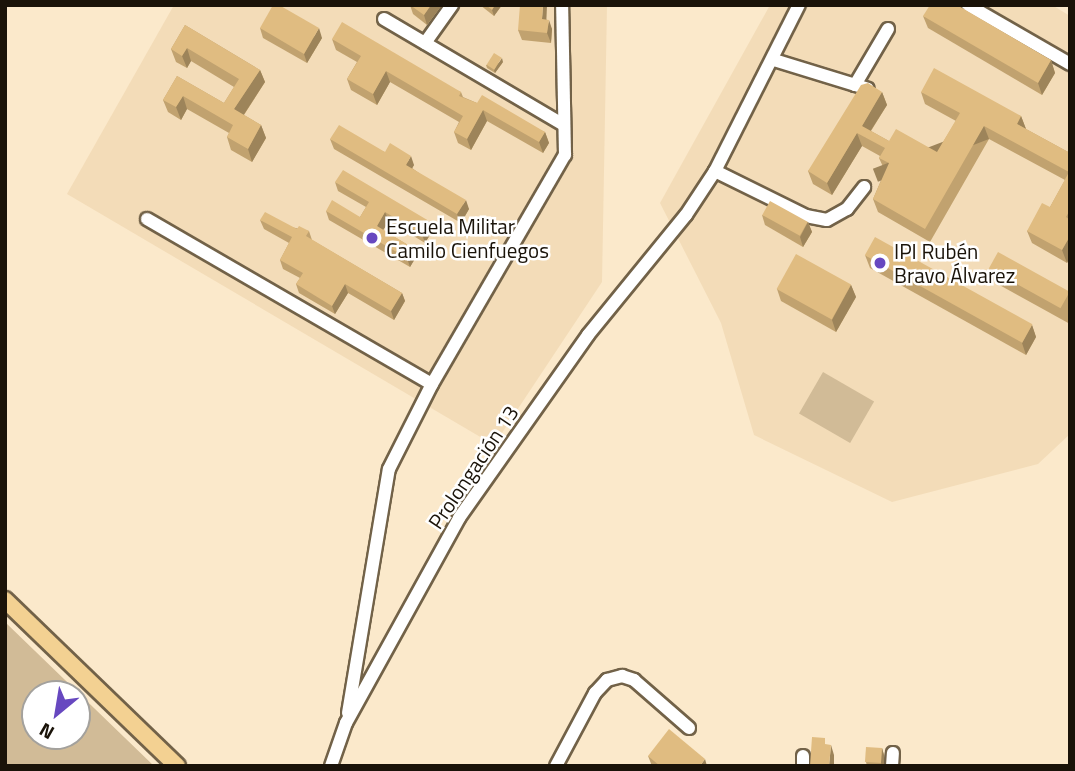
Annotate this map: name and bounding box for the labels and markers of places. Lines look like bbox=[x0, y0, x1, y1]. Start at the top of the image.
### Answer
place label: Escuela Militar Camilo Cienfuegos bbox=[386, 213, 549, 263]
marker: Escuela Militar Camilo Cienfuegos bbox=[364, 230, 380, 246]
place label: IPI Rubén Bravo Álvarez bbox=[894, 238, 1015, 288]
marker: IPI Rubén Bravo Álvarez bbox=[872, 255, 888, 271]

